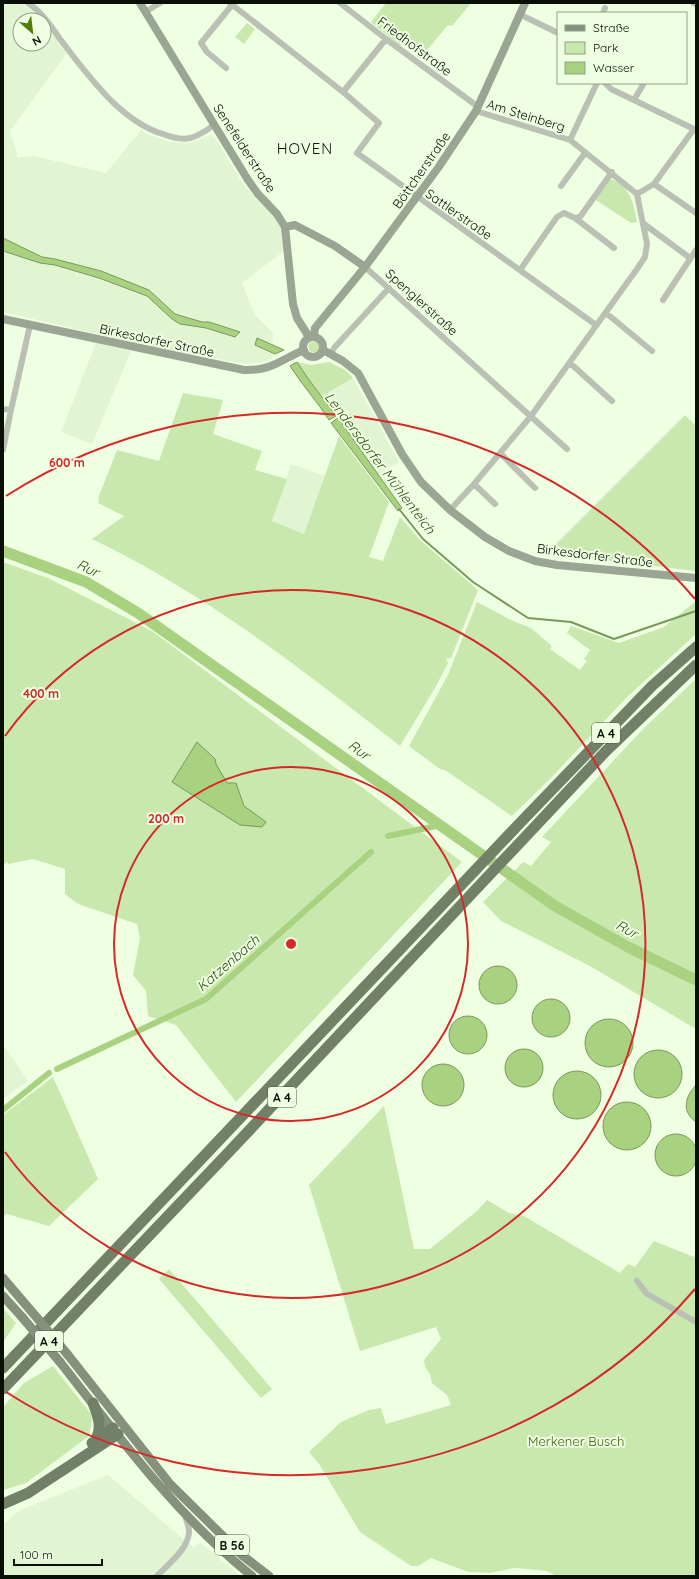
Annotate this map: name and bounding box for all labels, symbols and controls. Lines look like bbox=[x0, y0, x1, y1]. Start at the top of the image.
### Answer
north arrow bbox=[12, 12, 52, 52]
legend bbox=[557, 12, 687, 84]
street label: Friedhofstraße bbox=[375, 13, 455, 79]
text: Straße bbox=[593, 20, 630, 35]
text: N bbox=[30, 33, 44, 49]
text: Park bbox=[593, 40, 618, 55]
text: Wasser bbox=[593, 60, 635, 75]
street label: Am Steinberg bbox=[485, 95, 567, 135]
street label: Senefelderstraße bbox=[210, 101, 280, 195]
street label: Böttcherstraße bbox=[389, 129, 453, 211]
district label: HOVEN bbox=[277, 139, 333, 158]
street label: Sattlerstraße bbox=[423, 185, 495, 243]
street label: Spenglerstraße bbox=[383, 265, 461, 339]
street label: Birkesdorfer Straße bbox=[98, 320, 216, 360]
water label: Lendersdorfer Mühlenteich bbox=[321, 388, 440, 538]
text: 600 m bbox=[49, 455, 85, 470]
street label: Birkesdorfer Straße bbox=[536, 540, 654, 570]
water label: Rur bbox=[74, 555, 103, 582]
text: 400 m bbox=[23, 686, 59, 701]
road number: A 4 bbox=[592, 723, 620, 743]
water label: Rur bbox=[345, 736, 375, 765]
text: 200 m bbox=[148, 811, 184, 826]
water label: Rur bbox=[613, 916, 643, 943]
water label: Katzenbach bbox=[193, 930, 264, 995]
centre of rings bbox=[284, 937, 298, 951]
road number: A 4 bbox=[268, 1087, 296, 1107]
road number: A 4 bbox=[35, 1331, 63, 1351]
park label: Merkener Busch bbox=[528, 1433, 624, 1449]
road number: B 56 bbox=[215, 1535, 249, 1555]
scale bar bbox=[14, 1541, 102, 1567]
text: 100 m bbox=[20, 1547, 53, 1562]

